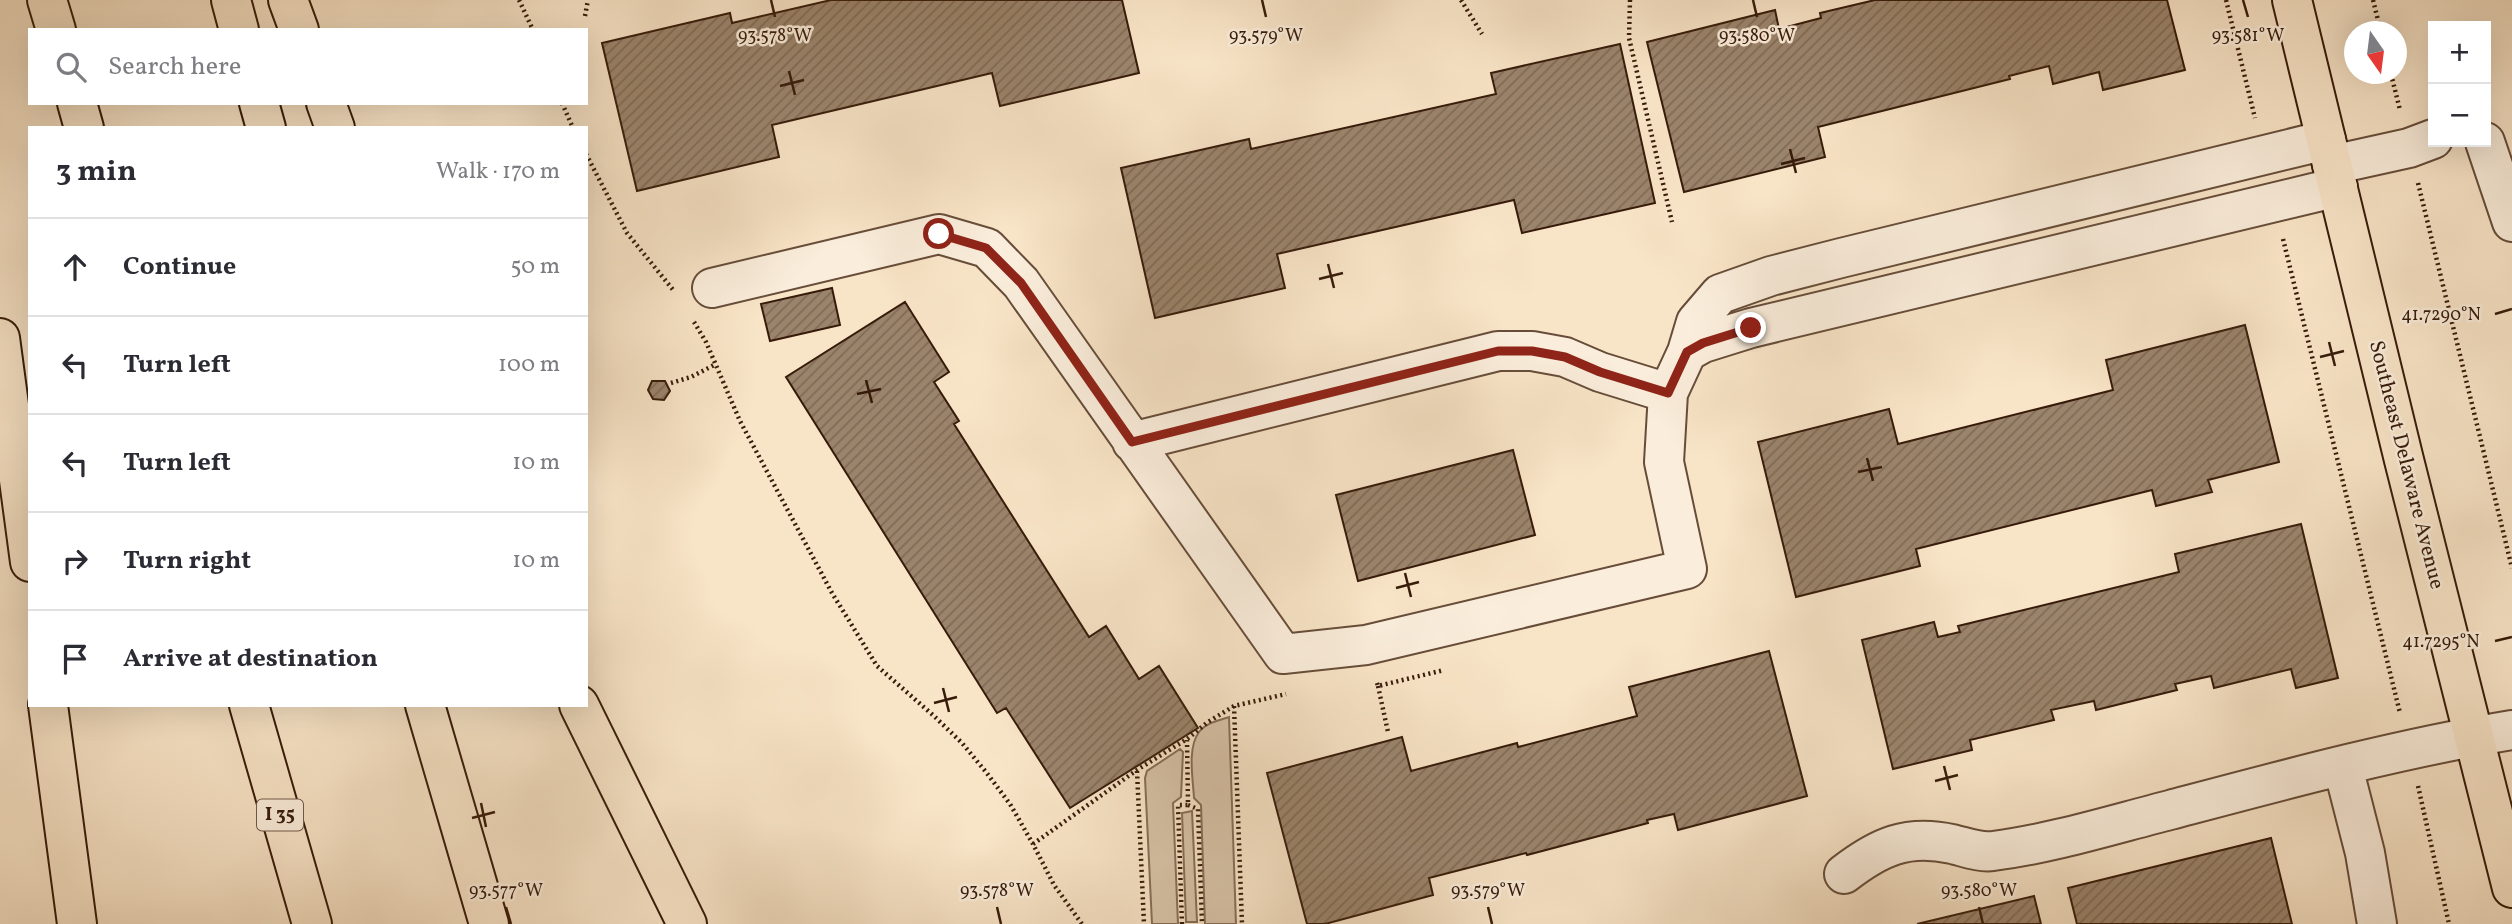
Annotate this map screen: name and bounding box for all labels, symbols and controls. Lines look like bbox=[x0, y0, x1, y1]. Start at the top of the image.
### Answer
north arrow bbox=[2344, 21, 2407, 84]
map controls bbox=[2428, 21, 2491, 147]
button: + bbox=[2428, 21, 2491, 84]
text: 93.578°W bbox=[738, 24, 812, 49]
text: 93.579°W bbox=[1229, 24, 1303, 49]
text: 93.580°W bbox=[1719, 24, 1795, 49]
text: 93.581°W bbox=[2212, 24, 2284, 49]
search box bbox=[28, 28, 588, 105]
icon: search bbox=[52, 48, 90, 86]
text: Search here bbox=[108, 49, 241, 85]
button: − bbox=[2428, 84, 2491, 147]
text: 3 min bbox=[56, 151, 137, 193]
text: Walk · 170 m bbox=[436, 156, 560, 188]
route start bbox=[923, 218, 954, 249]
icon: ahead bbox=[56, 248, 94, 286]
text: Continue bbox=[123, 249, 236, 285]
text: 50 m bbox=[511, 251, 560, 283]
text: 41.7290°N bbox=[2401, 303, 2481, 328]
route end bbox=[1735, 312, 1766, 343]
street label: Southeast Delaware Avenue bbox=[2361, 338, 2451, 592]
icon: left bbox=[56, 346, 94, 384]
text: Turn left bbox=[123, 347, 231, 383]
text: 100 m bbox=[498, 349, 560, 381]
icon: left bbox=[56, 444, 94, 482]
text: Turn left bbox=[123, 445, 231, 481]
text: 10 m bbox=[512, 447, 560, 479]
icon: right bbox=[56, 542, 94, 580]
text: Turn right bbox=[123, 543, 251, 579]
text: 10 m bbox=[512, 545, 560, 577]
text: 41.7295°N bbox=[2402, 630, 2480, 655]
icon: arrive bbox=[56, 640, 94, 678]
text: Arrive at destination bbox=[123, 641, 378, 677]
road number: I 35 bbox=[257, 800, 303, 830]
text: 93.577°W bbox=[469, 879, 543, 904]
text: 93.578°W bbox=[960, 879, 1034, 904]
text: 93.579°W bbox=[1451, 879, 1525, 904]
text: 93.580°W bbox=[1941, 879, 2017, 904]

